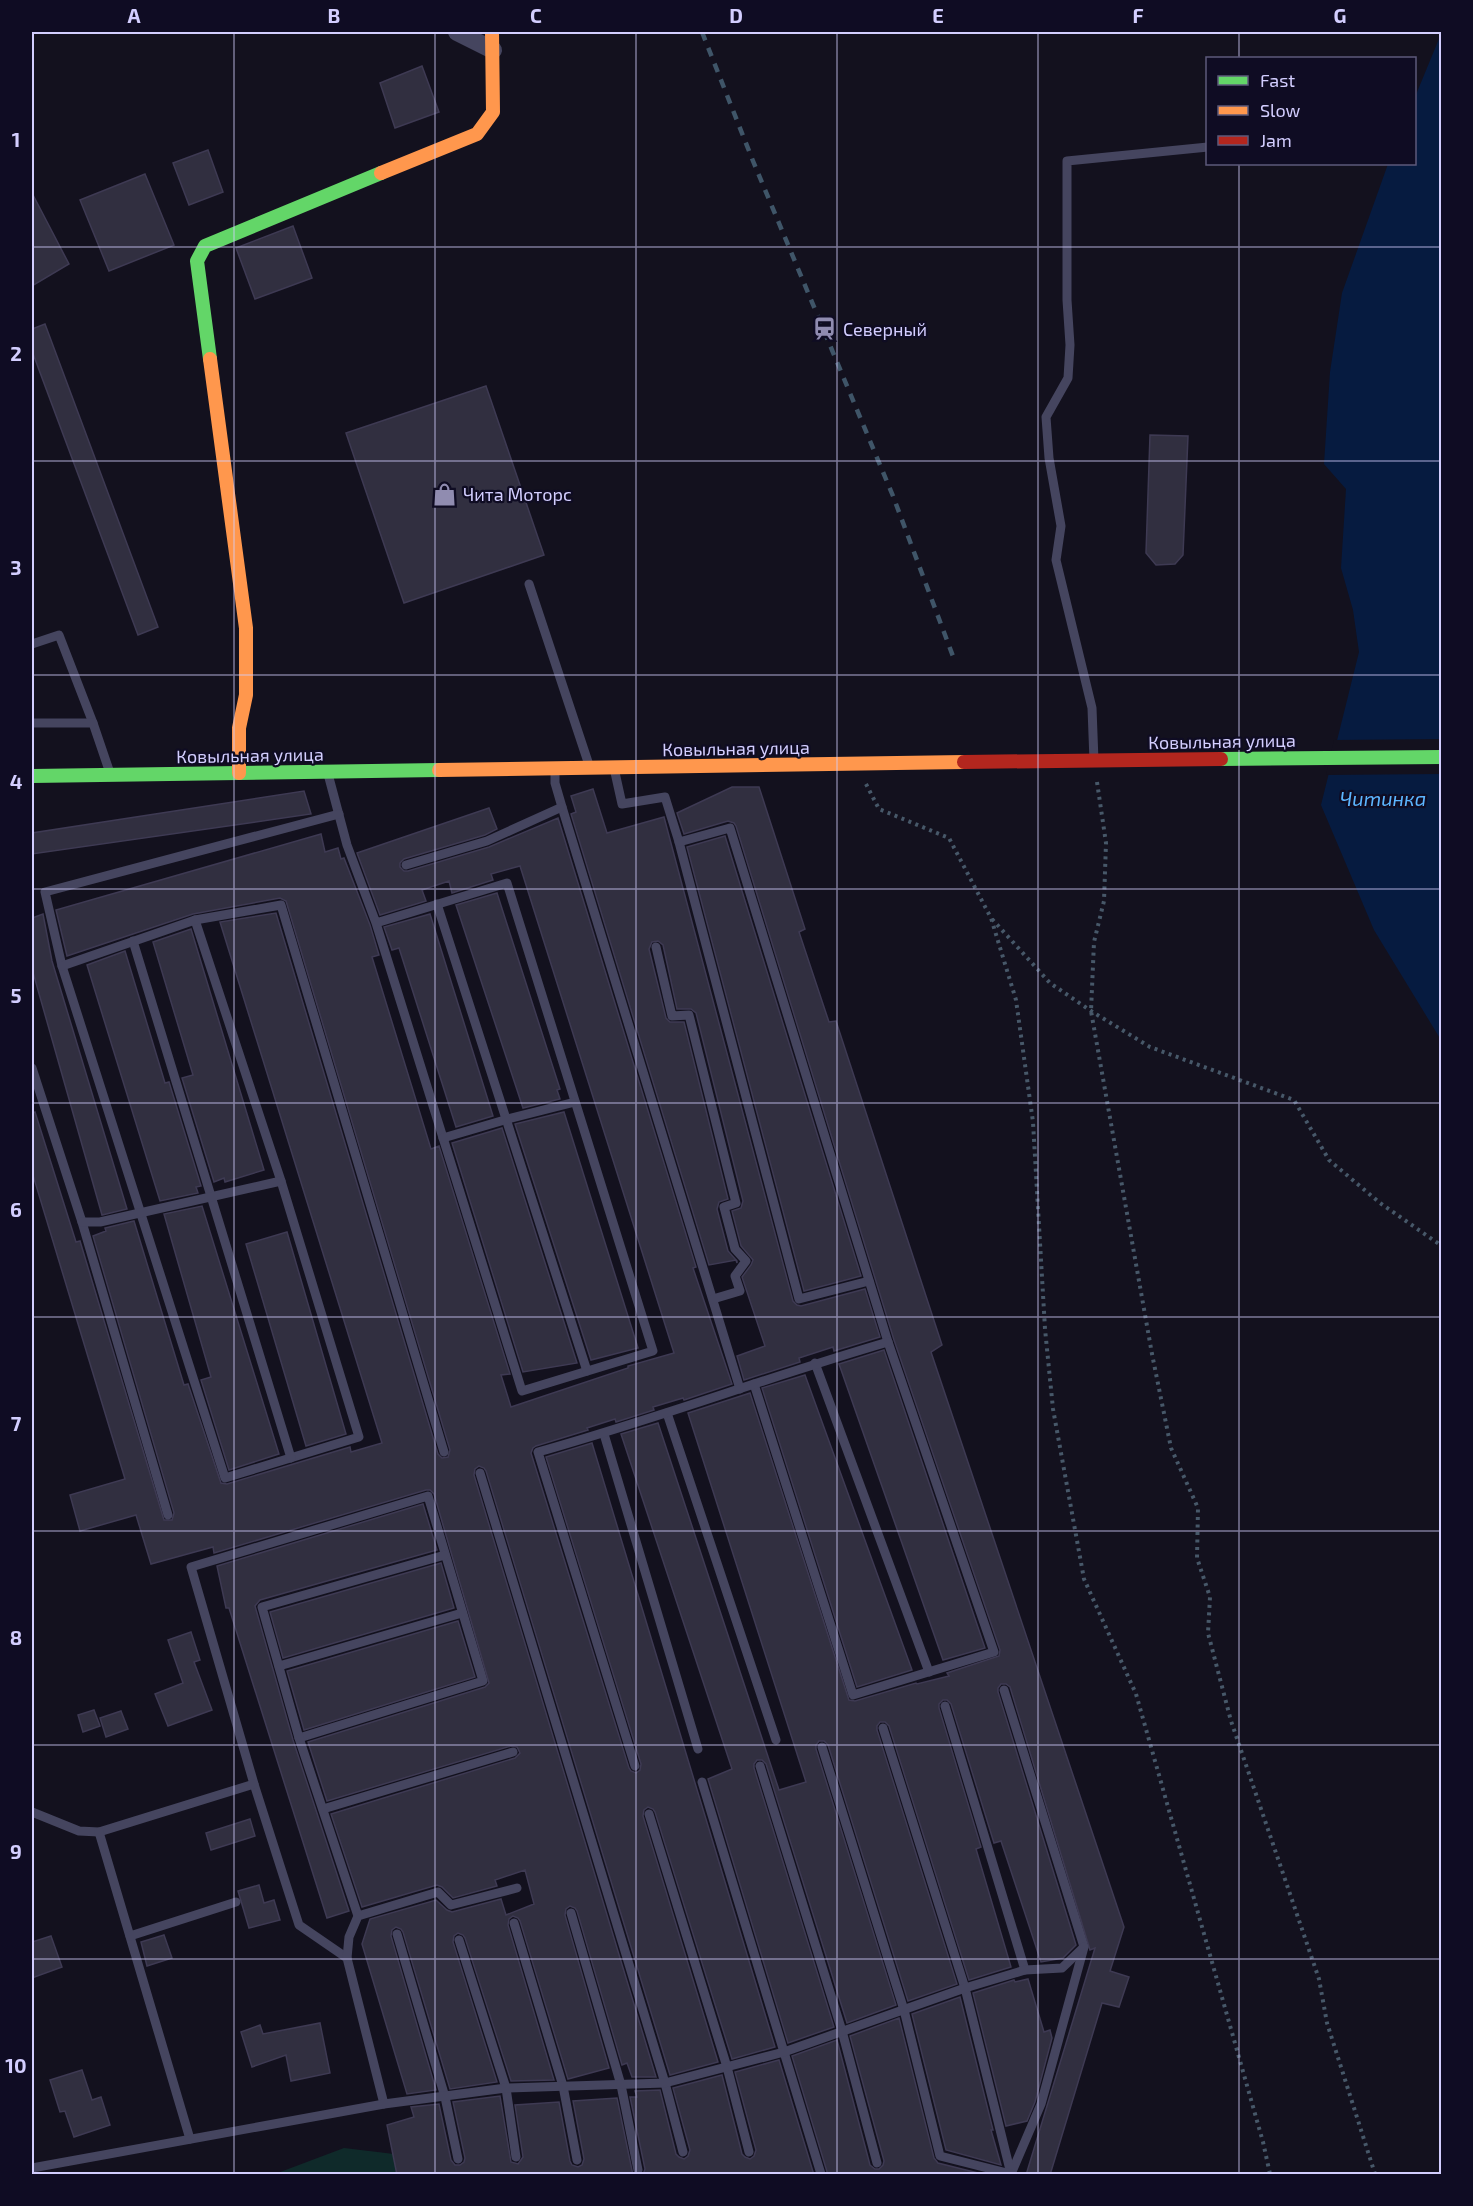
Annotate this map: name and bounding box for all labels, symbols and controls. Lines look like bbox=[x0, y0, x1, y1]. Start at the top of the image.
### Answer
text: A bbox=[127, 3, 141, 27]
text: B bbox=[328, 3, 340, 27]
text: C bbox=[530, 3, 542, 27]
text: D bbox=[729, 3, 743, 27]
text: E bbox=[932, 3, 944, 27]
text: F bbox=[1132, 3, 1144, 27]
text: G bbox=[1334, 3, 1346, 27]
legend bbox=[1206, 57, 1416, 165]
text: Fast bbox=[1260, 69, 1295, 91]
text: Slow bbox=[1260, 99, 1301, 121]
text: 1 bbox=[12, 127, 20, 151]
text: Jam bbox=[1260, 129, 1292, 151]
station icon: Северный bbox=[812, 316, 838, 342]
place label: Северный bbox=[843, 318, 927, 340]
text: 2 bbox=[10, 341, 22, 365]
shop icon: Чита Моторс bbox=[432, 481, 458, 507]
place label: Чита Моторс bbox=[463, 483, 572, 505]
text: 3 bbox=[10, 555, 22, 579]
street label: Ковыльная улица bbox=[1148, 729, 1296, 753]
street label: Ковыльная улица bbox=[662, 736, 810, 760]
street label: Ковыльная улица bbox=[176, 743, 324, 767]
text: 4 bbox=[10, 769, 23, 793]
water label: Читинка bbox=[1340, 786, 1426, 810]
text: 5 bbox=[10, 983, 22, 1007]
text: 6 bbox=[10, 1197, 22, 1221]
text: 7 bbox=[11, 1411, 22, 1435]
text: 8 bbox=[10, 1625, 22, 1649]
text: 9 bbox=[10, 1839, 22, 1863]
text: 10 bbox=[5, 2053, 27, 2077]

